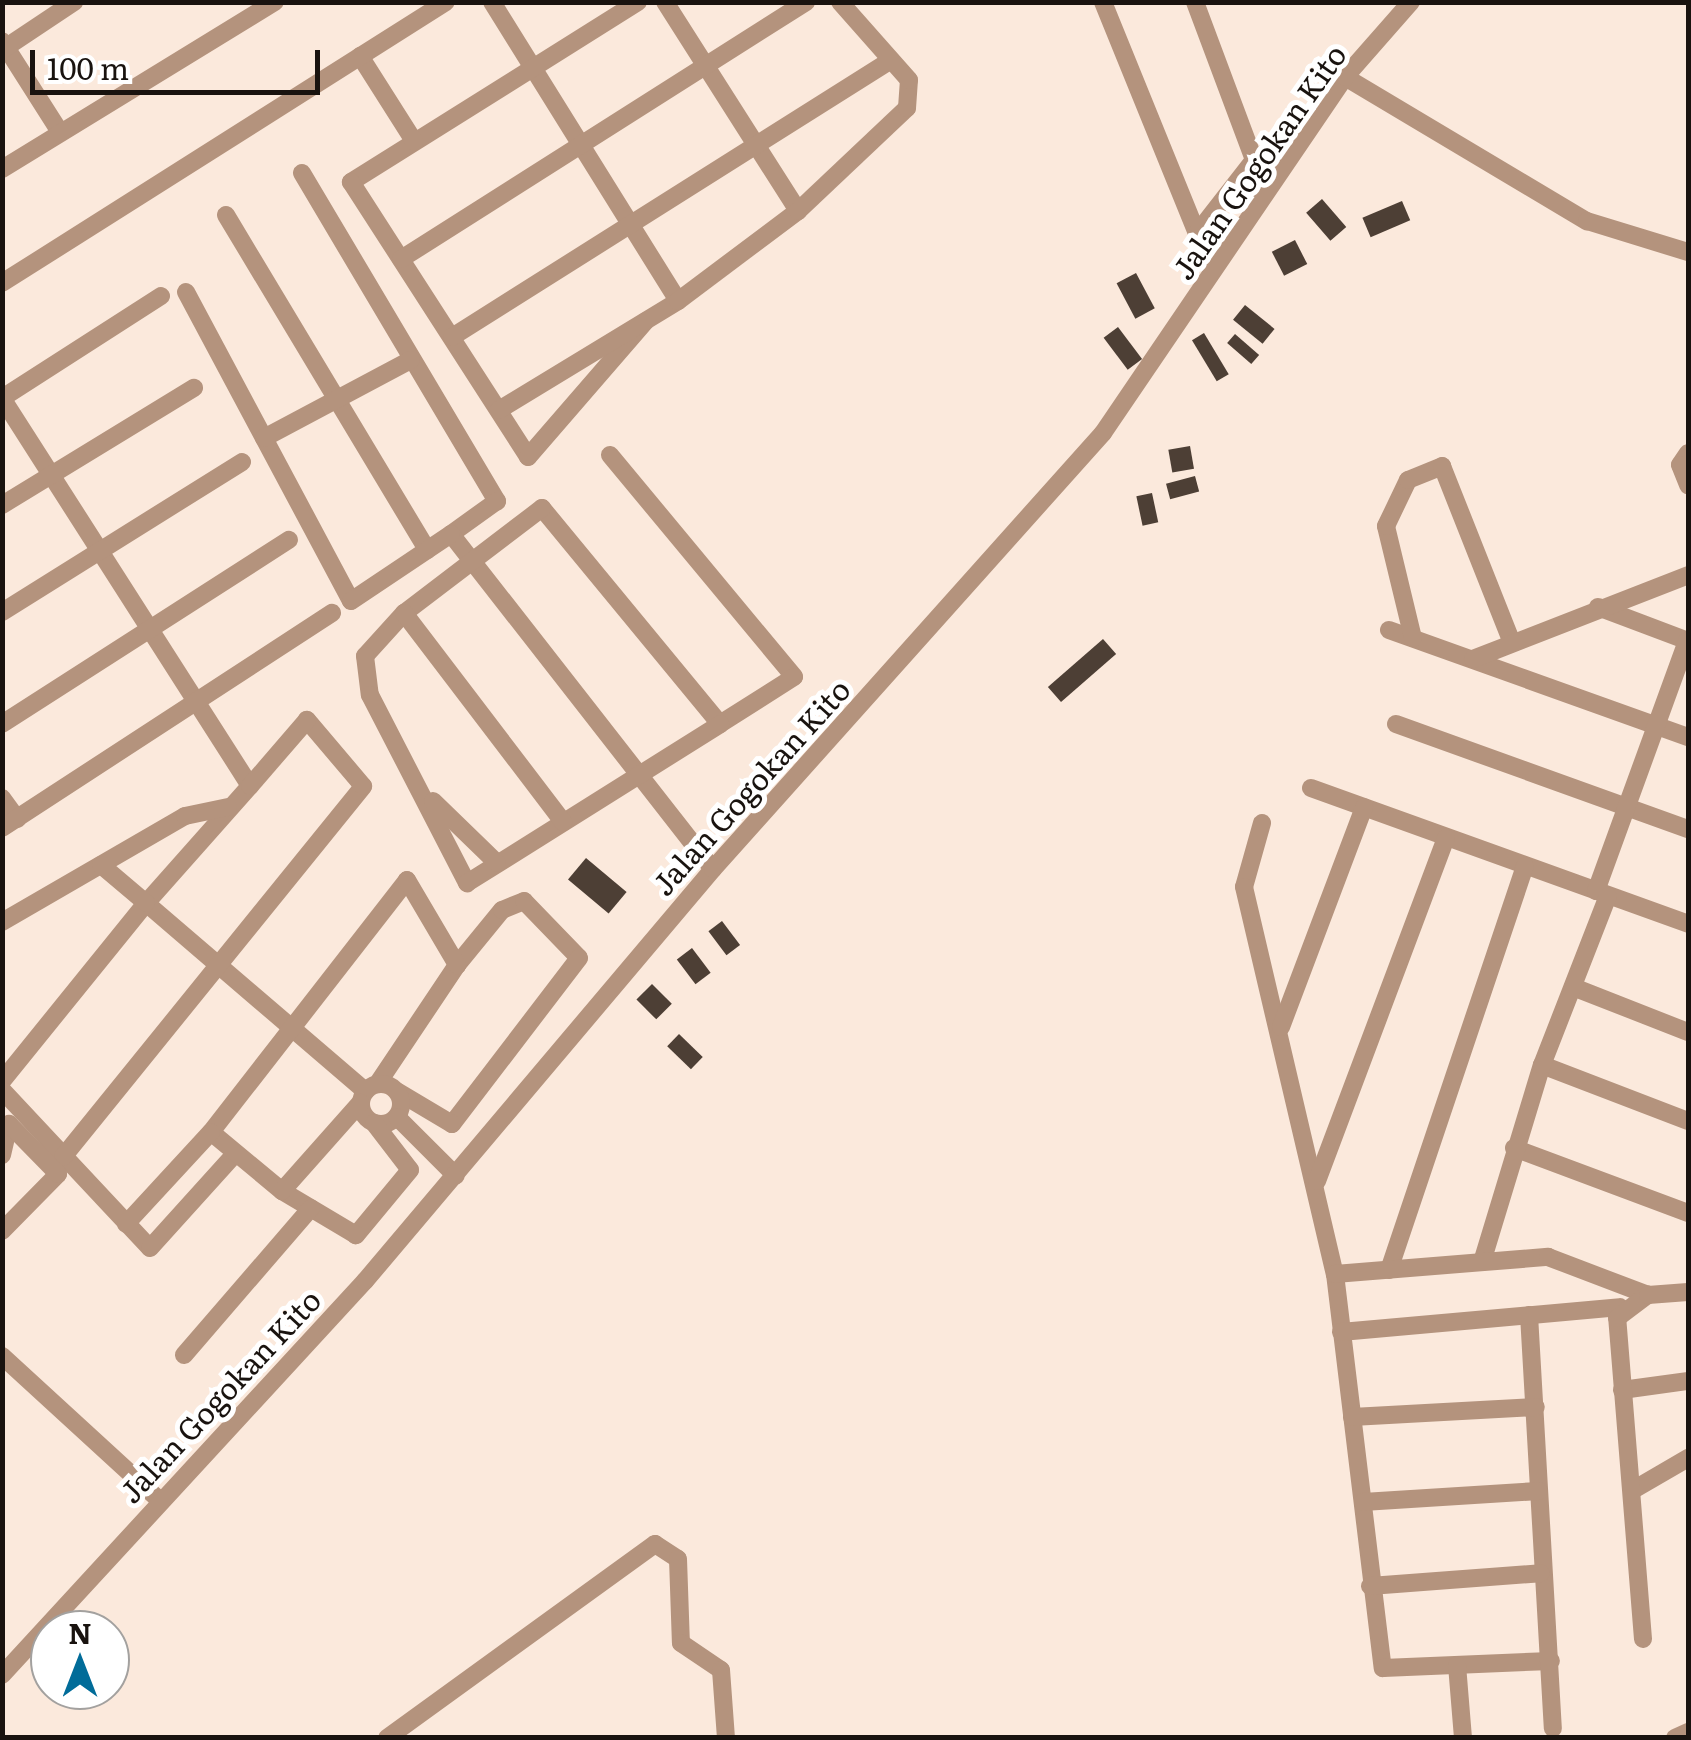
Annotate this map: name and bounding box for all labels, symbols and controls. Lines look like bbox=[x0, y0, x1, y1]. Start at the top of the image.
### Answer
scale bar bbox=[35, 30, 325, 92]
street label: Jalan Gogokan Kito bbox=[1163, 37, 1353, 285]
text: 100 m bbox=[47, 45, 129, 89]
street label: Jalan Gogokan Kito bbox=[644, 671, 856, 901]
street label: Jalan Gogokan Kito bbox=[111, 1281, 327, 1509]
north arrow bbox=[30, 1610, 130, 1710]
text: N bbox=[68, 1611, 92, 1653]

